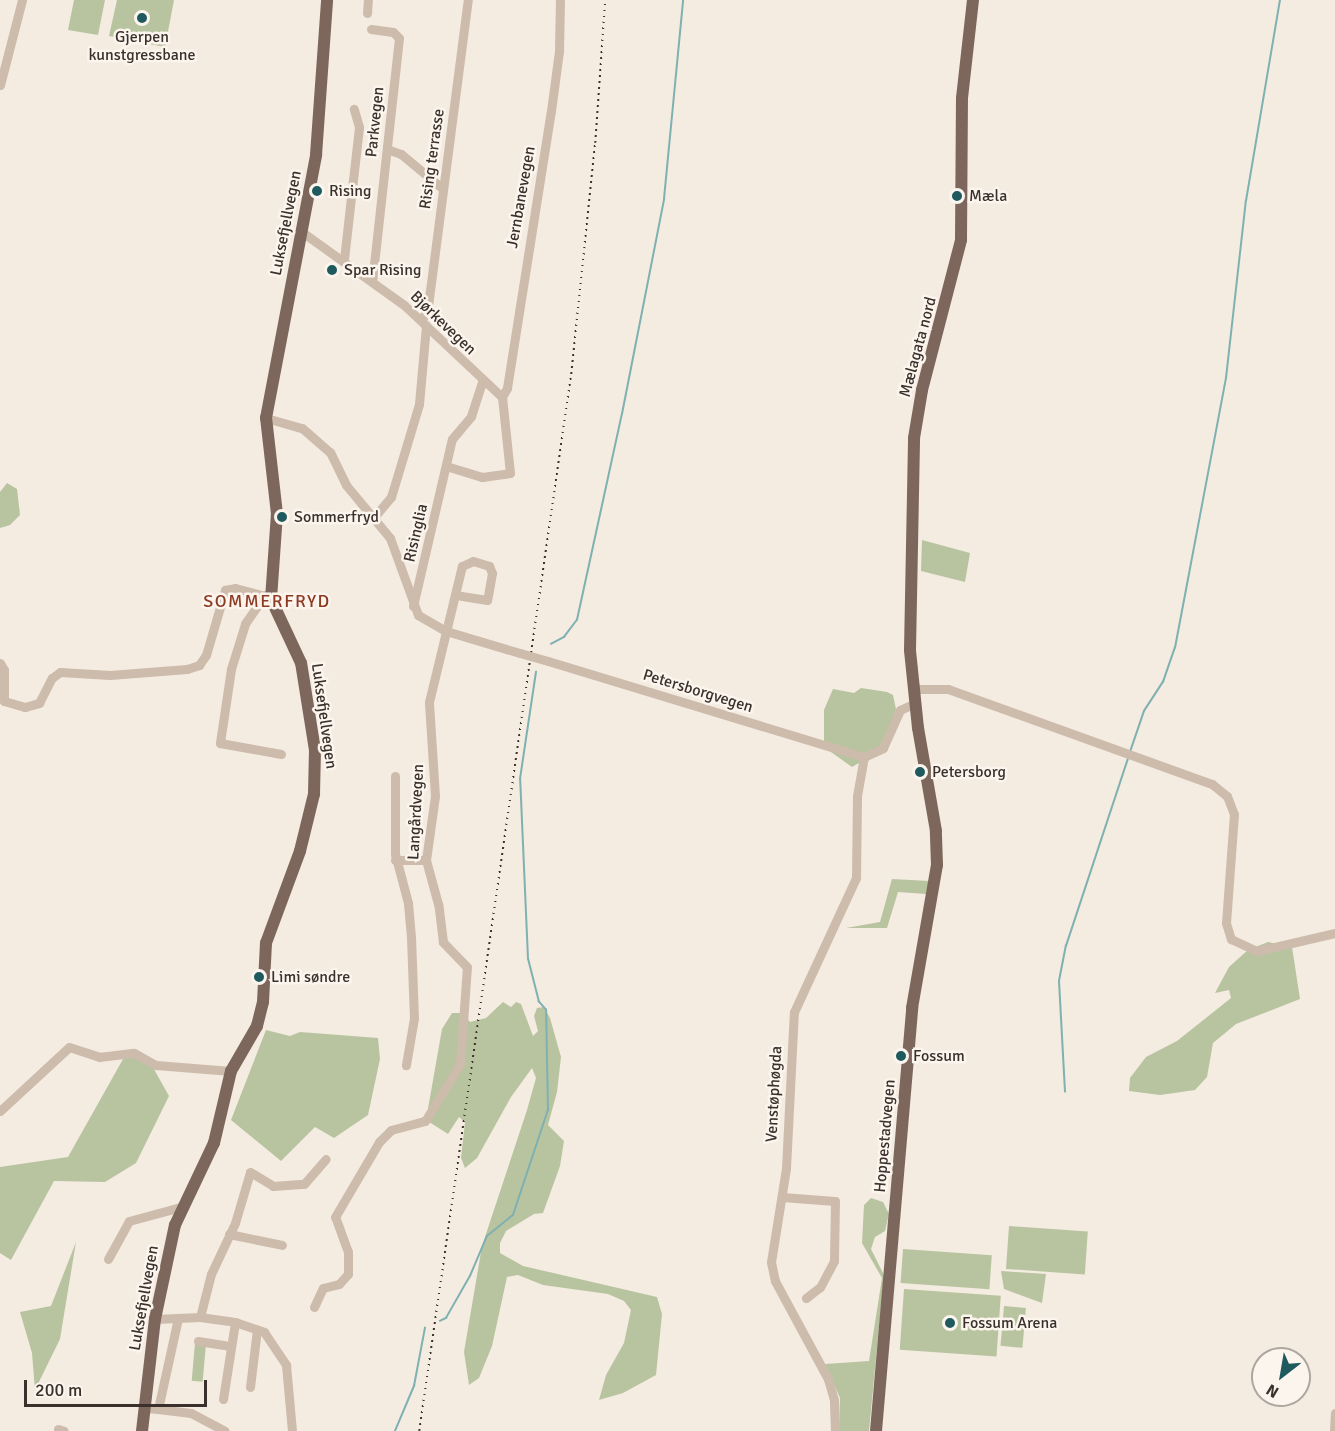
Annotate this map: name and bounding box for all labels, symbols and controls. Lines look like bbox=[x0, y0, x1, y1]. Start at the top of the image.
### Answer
marker: Gjerpen kunstgressbane bbox=[135, 11, 149, 25]
place label: Gjerpen kunstgressbane bbox=[88, 27, 196, 65]
street label: Parkvegen bbox=[362, 86, 388, 158]
street label: Rising terrasse bbox=[415, 108, 449, 210]
street label: Jernbanevegen bbox=[503, 145, 539, 249]
street label: Luksefjellvegen bbox=[266, 169, 306, 277]
place label: Rising bbox=[329, 181, 371, 201]
marker: Rising bbox=[310, 184, 324, 198]
place label: Mæla bbox=[969, 186, 1007, 206]
marker: Mæla bbox=[950, 189, 964, 203]
place label: Spar Rising bbox=[344, 260, 421, 280]
marker: Spar Rising bbox=[325, 263, 339, 277]
street label: Bjørkevegen bbox=[406, 287, 480, 359]
street label: Mælagata nord bbox=[895, 295, 941, 399]
street label: Risinglia bbox=[400, 502, 432, 564]
place label: Sommerfryd bbox=[294, 507, 379, 527]
marker: Sommerfryd bbox=[275, 510, 289, 524]
district label: SOMMERFRYD bbox=[203, 590, 331, 612]
street label: Luksefjellvegen bbox=[307, 662, 341, 770]
street label: Petersborgvegen bbox=[641, 665, 755, 717]
place label: Petersborg bbox=[932, 762, 1006, 782]
street label: Langårdvegen bbox=[404, 764, 428, 860]
marker: Petersborg bbox=[913, 765, 927, 779]
place label: Limi søndre bbox=[271, 967, 350, 987]
marker: Limi søndre bbox=[252, 970, 266, 984]
street label: Venstøphøgda bbox=[762, 1045, 786, 1143]
place label: Fossum bbox=[913, 1046, 965, 1066]
marker: Fossum bbox=[894, 1049, 908, 1063]
street label: Hoppestadvegen bbox=[870, 1079, 900, 1193]
street label: Luksefjellvegen bbox=[125, 1244, 163, 1352]
place label: Fossum Arena bbox=[962, 1313, 1057, 1333]
marker: Fossum Arena bbox=[943, 1316, 957, 1330]
north arrow bbox=[1251, 1347, 1311, 1407]
scale bar bbox=[27, 1368, 210, 1406]
text: 200 m bbox=[35, 1379, 82, 1401]
text: N bbox=[1263, 1379, 1283, 1402]

